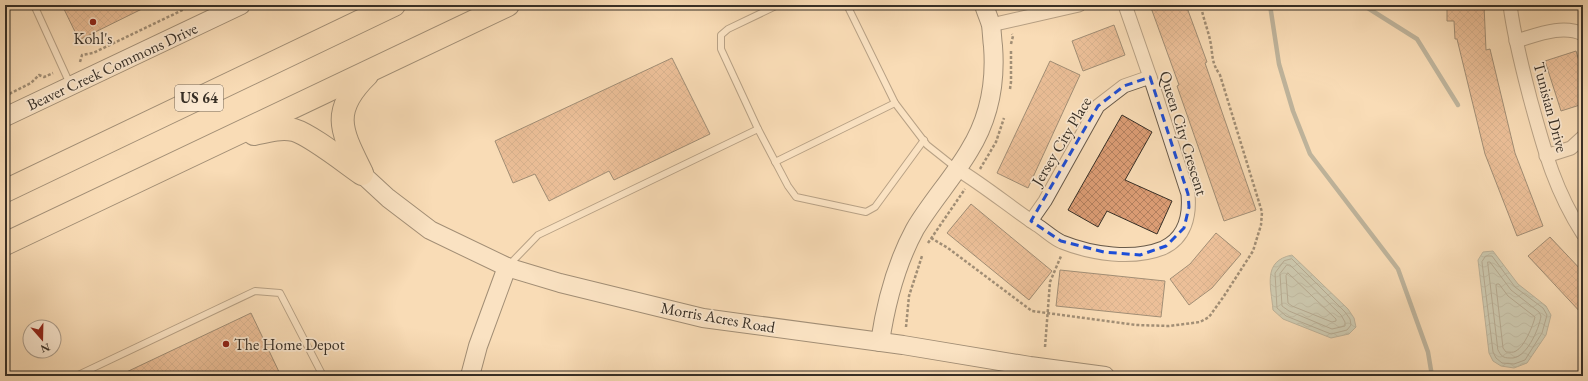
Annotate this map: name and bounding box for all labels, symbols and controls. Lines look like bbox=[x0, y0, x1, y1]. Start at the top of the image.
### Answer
marker: Kohl's bbox=[88, 17, 98, 27]
street label: Beaver Creek Commons Drive bbox=[24, 18, 201, 115]
place label: Kohl's bbox=[73, 28, 113, 49]
street label: Tunisian Drive bbox=[1528, 60, 1573, 155]
street label: Queen City Crescent bbox=[1155, 68, 1212, 198]
road number: US 64 bbox=[175, 85, 223, 111]
street label: Jersey City Place bbox=[1025, 93, 1096, 192]
street label: Morris Acres Road bbox=[659, 297, 778, 338]
north arrow bbox=[22, 319, 62, 359]
place label: The Home Depot bbox=[234, 334, 345, 355]
marker: The Home Depot bbox=[221, 339, 231, 349]
text: N bbox=[39, 340, 52, 357]

